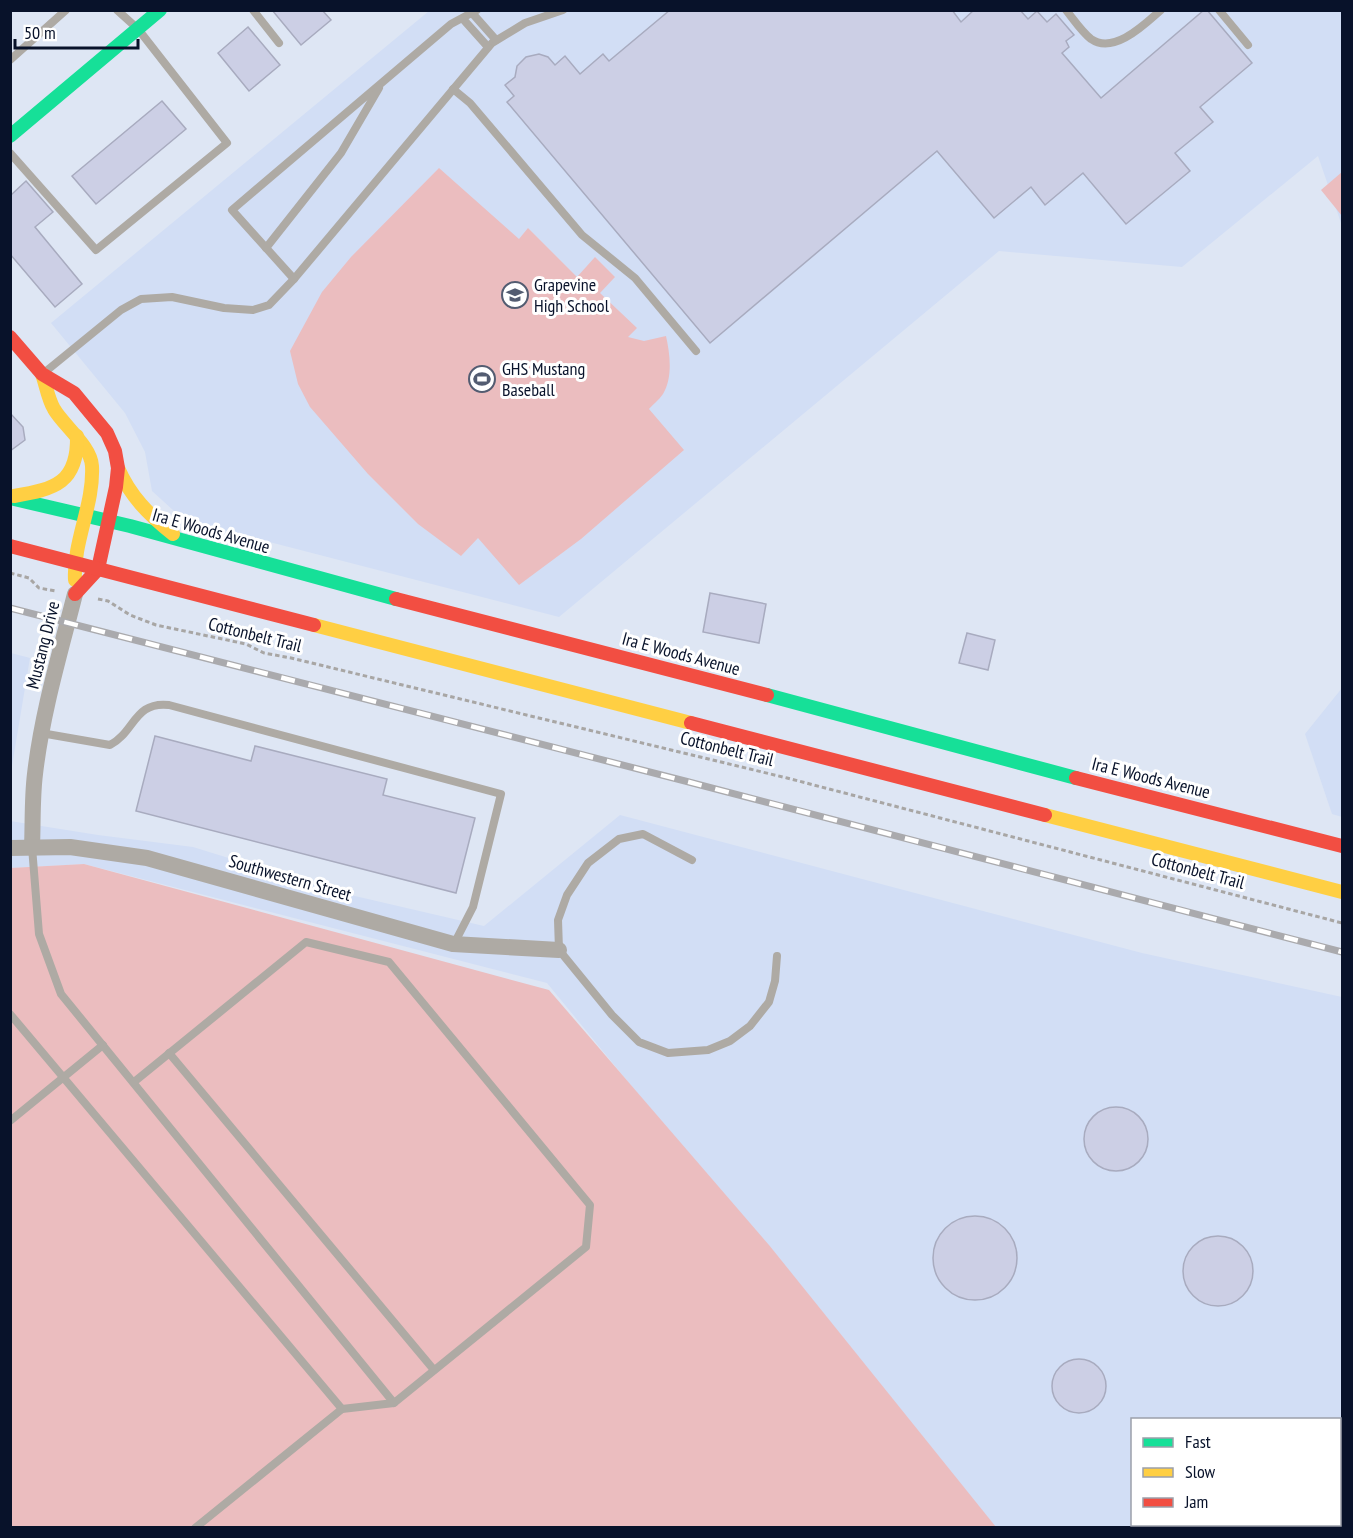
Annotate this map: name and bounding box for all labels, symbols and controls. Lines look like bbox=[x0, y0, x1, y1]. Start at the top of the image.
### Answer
scale bar bbox=[15, 12, 138, 50]
text: 50 m bbox=[24, 21, 56, 44]
place label: Grapevine High School bbox=[534, 273, 610, 317]
school or university icon: Grapevine High School bbox=[500, 280, 530, 310]
place label: GHS Mustang Baseball bbox=[502, 357, 585, 401]
sports icon: GHS Mustang Baseball bbox=[467, 364, 497, 394]
street label: Ira E Woods Avenue bbox=[150, 503, 273, 558]
street label: Mustang Drive bbox=[21, 599, 65, 691]
street label: Cottonbelt Trail bbox=[206, 612, 305, 657]
street label: Ira E Woods Avenue bbox=[620, 627, 743, 680]
street label: Cottonbelt Trail bbox=[678, 726, 777, 771]
street label: Ira E Woods Avenue bbox=[1090, 752, 1213, 803]
street label: Cottonbelt Trail bbox=[1149, 847, 1248, 894]
street label: Southwestern Street bbox=[226, 849, 354, 906]
legend bbox=[1131, 1418, 1341, 1526]
text: Fast bbox=[1185, 1430, 1211, 1453]
text: Slow bbox=[1185, 1460, 1216, 1483]
text: Jam bbox=[1184, 1490, 1208, 1513]

